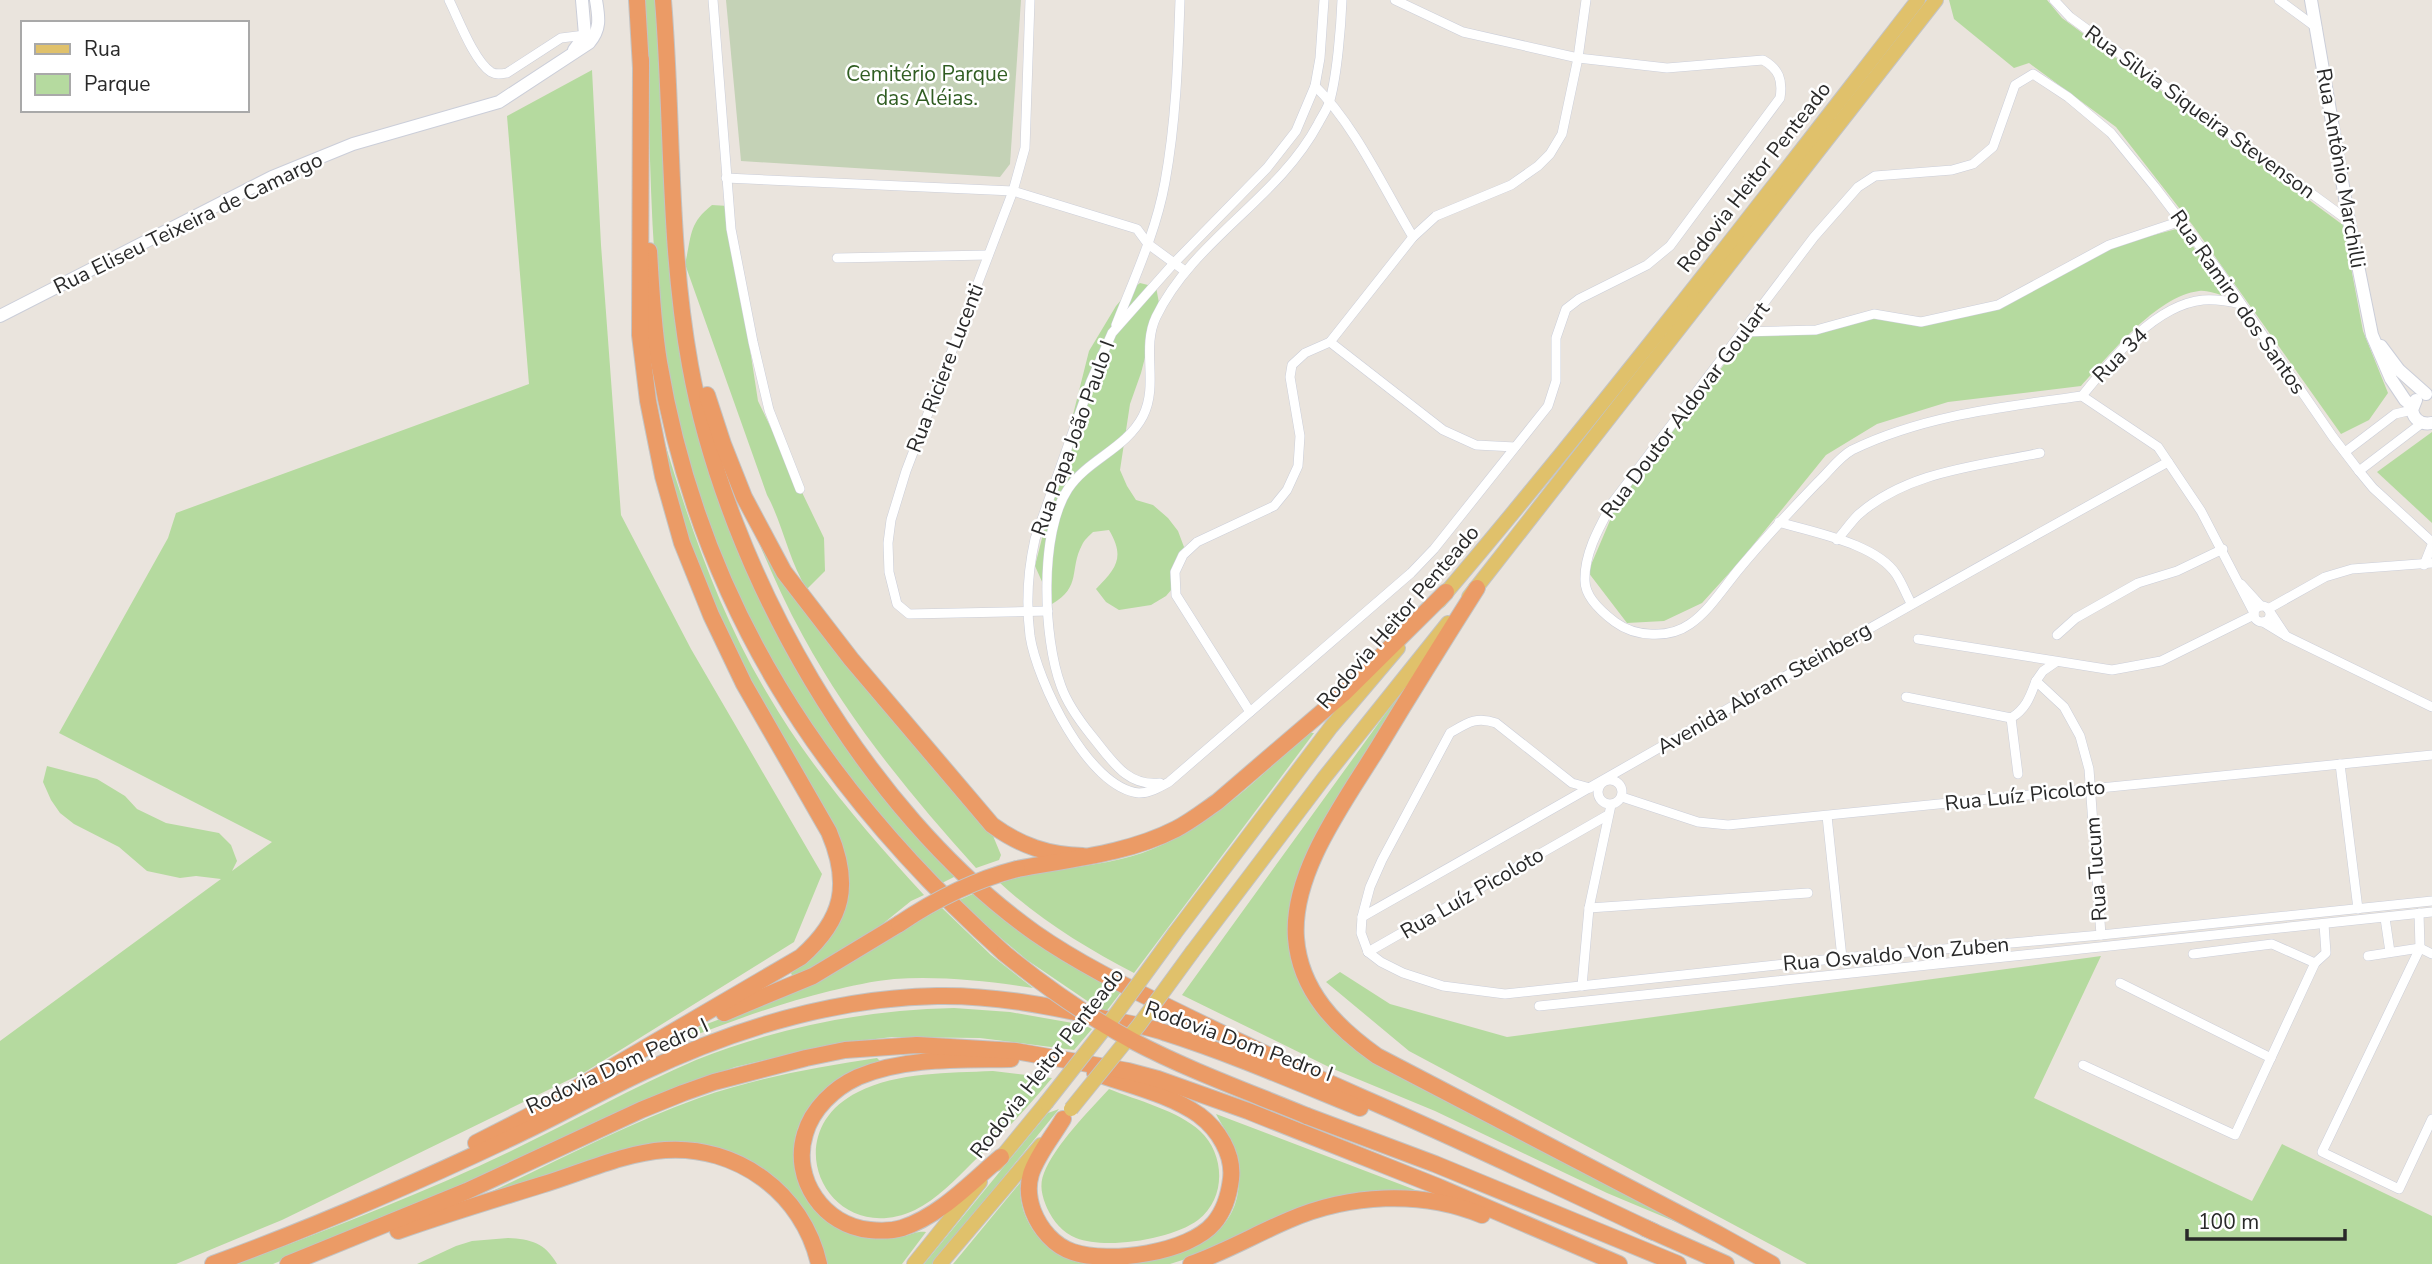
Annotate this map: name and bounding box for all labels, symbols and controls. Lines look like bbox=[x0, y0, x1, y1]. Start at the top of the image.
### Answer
street label: Rua Silvia Siqueira Stevenson bbox=[2079, 19, 2321, 205]
legend bbox=[21, 21, 248, 112]
text: Rua bbox=[84, 35, 121, 63]
park label: Cemitério Parque das Aléias. bbox=[846, 60, 1008, 112]
street label: Rua Antônio Marchilli bbox=[2310, 66, 2372, 270]
text: Parque bbox=[84, 70, 151, 98]
street label: Rodovia Heitor Penteado bbox=[1671, 76, 1837, 278]
street label: Rua Eliseu Teixeira de Camargo bbox=[49, 145, 327, 301]
street label: Rua Ramiro dos Santos bbox=[2164, 204, 2312, 400]
street label: Rua Riciere Lucenti bbox=[900, 280, 990, 456]
street label: Rua Doutor Aldovar Goulart bbox=[1594, 295, 1776, 524]
street label: Rua 34 bbox=[2086, 321, 2154, 389]
street label: Rua Papa João Paulo I bbox=[1025, 336, 1121, 540]
street label: Rodovia Heitor Penteado bbox=[1310, 519, 1486, 715]
street label: Avenida Abram Steinberg bbox=[1652, 615, 1876, 761]
street label: Rua Luíz Picoloto bbox=[1943, 773, 2107, 817]
street label: Rua Tucum bbox=[2078, 816, 2114, 922]
street label: Rua Luíz Picoloto bbox=[1395, 841, 1549, 945]
street label: Rua Osvaldo Von Zuben bbox=[1782, 930, 2010, 978]
street label: Rodovia Heitor Penteado bbox=[964, 962, 1130, 1164]
street label: Rodovia Dom Pedro I bbox=[1141, 994, 1337, 1088]
street label: Rodovia Dom Pedro I bbox=[521, 1011, 713, 1121]
scale bar bbox=[2187, 1198, 2344, 1242]
text: 100 m bbox=[2198, 1208, 2259, 1236]

